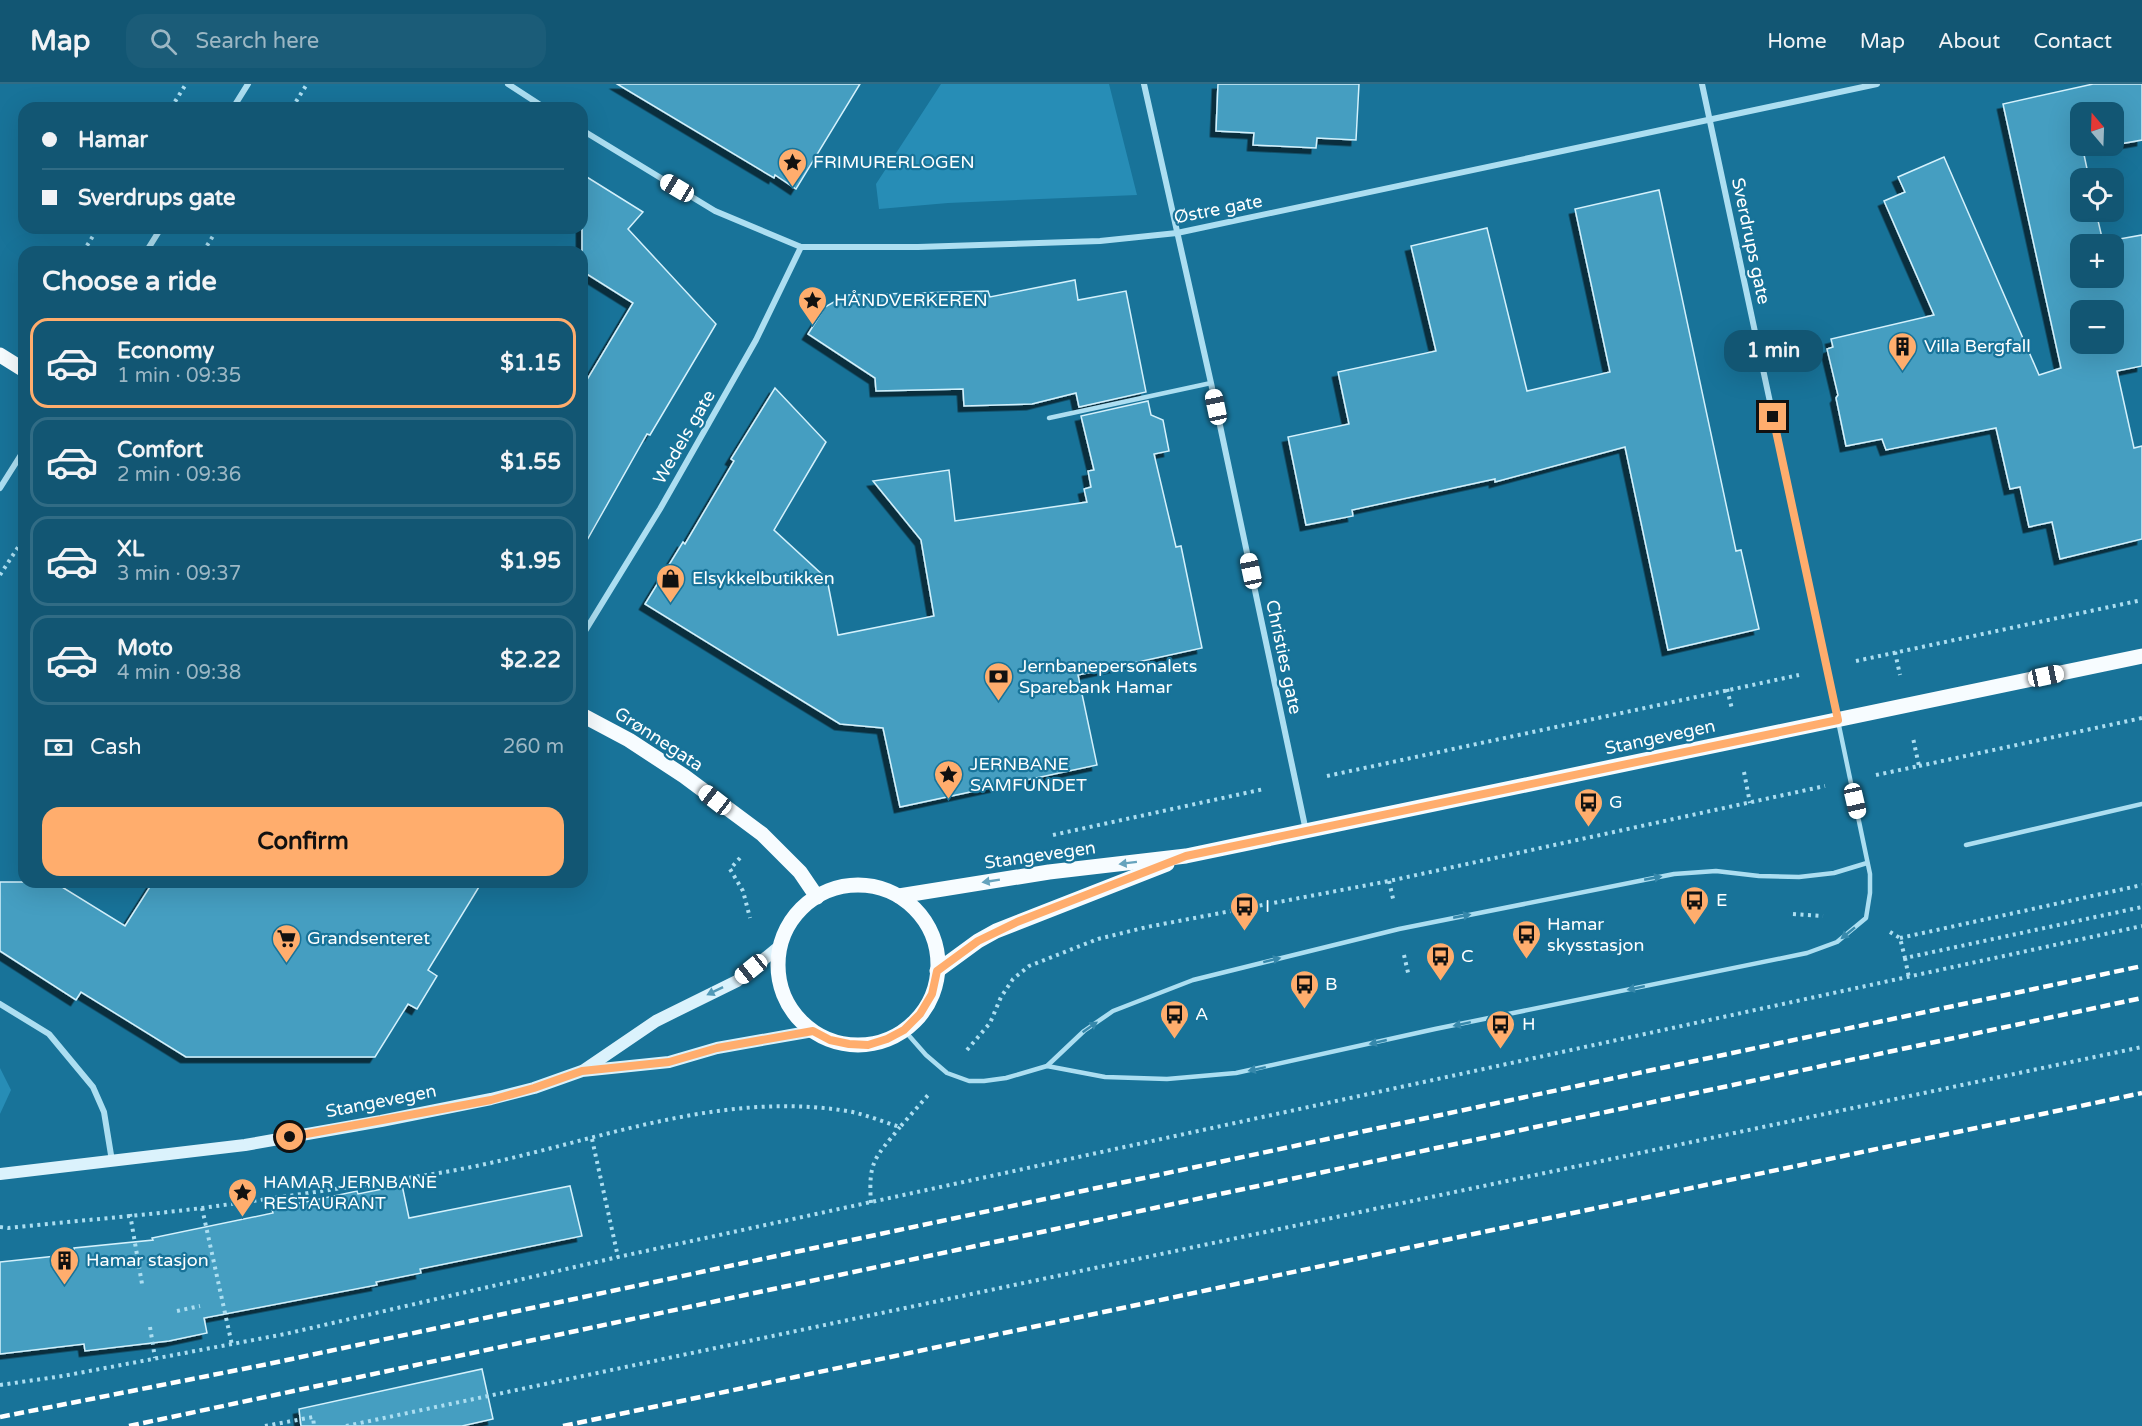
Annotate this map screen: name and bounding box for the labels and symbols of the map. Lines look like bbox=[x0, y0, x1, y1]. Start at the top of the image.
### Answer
north arrow bbox=[2070, 102, 2124, 156]
place icon: FRIMURERLOGEN bbox=[776, 146, 808, 188]
place label: FRIMURERLOGEN bbox=[813, 151, 975, 173]
car bbox=[657, 171, 697, 205]
street label: Sverdrups gate bbox=[1727, 176, 1775, 306]
street label: Østre gate bbox=[1172, 190, 1264, 228]
place icon: HÅNDVERKEREN bbox=[797, 284, 829, 326]
place label: HÅNDVERKEREN bbox=[834, 289, 988, 311]
callout: 1 min bbox=[1724, 330, 1822, 372]
building icon: Villa Bergfall bbox=[1887, 330, 1919, 372]
place label: Villa Bergfall bbox=[1924, 335, 2031, 357]
street label: Wedels gate bbox=[648, 386, 720, 488]
car bbox=[1203, 388, 1229, 426]
route end bbox=[1759, 403, 1786, 430]
car bbox=[1238, 552, 1264, 590]
shop icon: Elsykkelbutikken bbox=[655, 562, 687, 604]
place label: Elsykkelbutikken bbox=[692, 567, 835, 589]
street label: Christies gate bbox=[1261, 598, 1307, 716]
place label: Jernbanepersonalets Sparebank Hamar bbox=[1019, 655, 1197, 698]
bank icon: Jernbanepersonalets Sparebank Hamar bbox=[982, 660, 1014, 702]
car bbox=[2027, 663, 2065, 689]
street label: Grønnegata bbox=[610, 702, 708, 776]
street label: Stangevegen bbox=[1603, 715, 1717, 759]
place label: JERNBANE SAMFUNDET bbox=[970, 753, 1087, 796]
place icon: JERNBANE SAMFUNDET bbox=[933, 758, 965, 800]
car bbox=[1842, 781, 1868, 821]
car bbox=[695, 782, 735, 818]
bus stop icon: G bbox=[1572, 786, 1604, 828]
place label: G bbox=[1609, 791, 1623, 813]
street label: Stangevegen bbox=[983, 836, 1097, 874]
one-way arrow bbox=[1118, 858, 1137, 868]
one-way arrow bbox=[1644, 873, 1663, 882]
one-way arrow bbox=[981, 877, 1000, 886]
bus stop icon: E bbox=[1679, 884, 1711, 926]
place label: E bbox=[1716, 889, 1727, 911]
bus stop icon: I bbox=[1228, 890, 1260, 932]
place label: I bbox=[1265, 895, 1270, 917]
one-way arrow bbox=[1453, 911, 1472, 921]
place label: Hamar skysstasjon bbox=[1547, 913, 1644, 956]
bus stop icon: Hamar skysstasjon bbox=[1510, 918, 1542, 960]
supermarket icon: Grandsenteret bbox=[270, 922, 302, 964]
place label: Grandsenteret bbox=[307, 927, 430, 949]
one-way arrow bbox=[1840, 927, 1855, 939]
bus stop icon: C bbox=[1424, 940, 1456, 982]
place label: C bbox=[1461, 945, 1474, 967]
car bbox=[731, 951, 771, 987]
one-way arrow bbox=[1263, 955, 1281, 965]
bus stop icon: B bbox=[1288, 968, 1320, 1010]
place label: B bbox=[1325, 973, 1337, 995]
one-way arrow bbox=[1626, 984, 1645, 993]
one-way arrow bbox=[707, 987, 724, 996]
bus stop icon: A bbox=[1158, 998, 1190, 1040]
place label: A bbox=[1195, 1003, 1208, 1025]
bus stop icon: H bbox=[1485, 1008, 1517, 1050]
place label: H bbox=[1522, 1013, 1536, 1035]
one-way arrow bbox=[1452, 1020, 1471, 1029]
one-way arrow bbox=[1082, 1021, 1098, 1033]
one-way arrow bbox=[1368, 1038, 1387, 1048]
one-way arrow bbox=[1248, 1064, 1266, 1074]
street label: Stangevegen bbox=[324, 1079, 438, 1123]
route start bbox=[276, 1123, 303, 1150]
place label: HAMAR JERNBANE RESTAURANT bbox=[263, 1171, 437, 1214]
place icon: HAMAR JERNBANE RESTAURANT bbox=[226, 1176, 258, 1218]
building icon: Hamar stasjon bbox=[49, 1244, 81, 1286]
place label: Hamar stasjon bbox=[86, 1249, 209, 1271]

